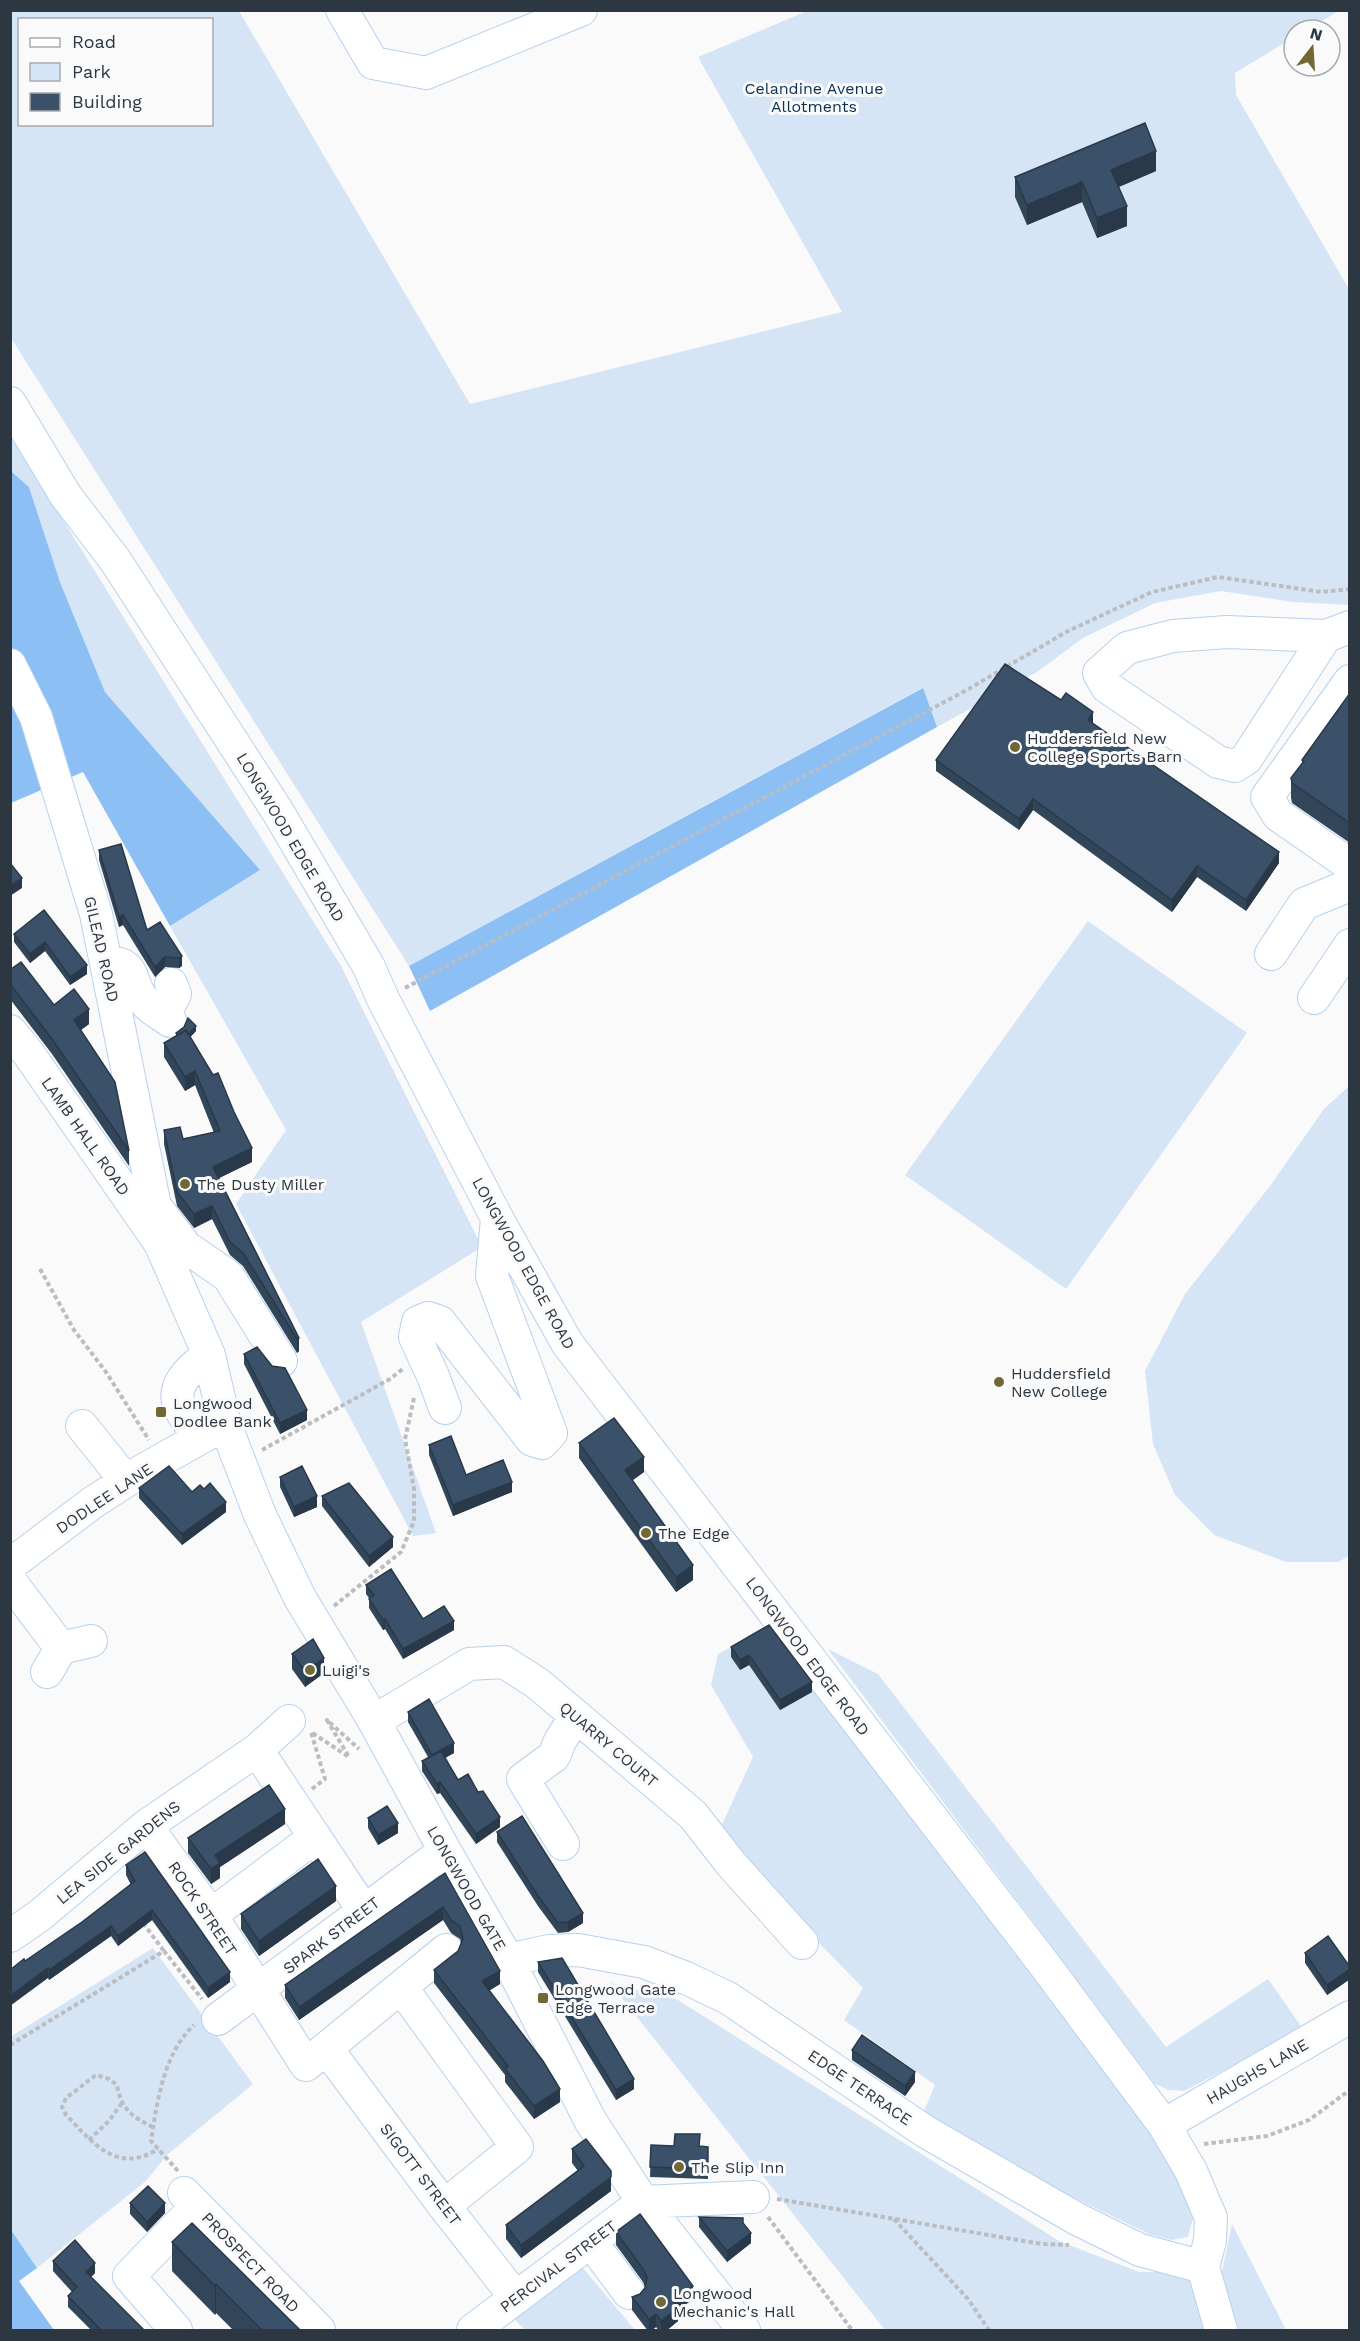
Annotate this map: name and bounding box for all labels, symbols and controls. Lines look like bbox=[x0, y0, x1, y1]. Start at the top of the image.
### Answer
legend bbox=[18, 18, 213, 126]
north arrow bbox=[1282, 18, 1342, 78]
text: N bbox=[1308, 23, 1325, 45]
text: Road bbox=[72, 31, 116, 52]
text: Park bbox=[72, 61, 111, 82]
park label: Celandine Avenue Allotments bbox=[745, 79, 883, 116]
text: Building bbox=[72, 91, 142, 112]
place label: Huddersfield New College Sports Barn bbox=[1027, 729, 1182, 766]
marker: Huddersfield New College Sports Barn bbox=[1008, 740, 1022, 754]
street label: LONGWOOD EDGE ROAD bbox=[233, 749, 349, 925]
street label: GILEAD ROAD bbox=[80, 894, 123, 1004]
street label: LAMB HALL ROAD bbox=[38, 1073, 134, 1199]
street label: LONGWOOD EDGE ROAD bbox=[468, 1174, 579, 1353]
place label: The Dusty Miller bbox=[197, 1175, 325, 1194]
marker: The Dusty Miller bbox=[178, 1177, 192, 1191]
place label: Huddersfield New College bbox=[1011, 1364, 1111, 1401]
marker: Huddersfield New College bbox=[992, 1375, 1006, 1389]
place label: Longwood Dodlee Bank bbox=[173, 1394, 271, 1431]
marker: Longwood Dodlee Bank bbox=[154, 1405, 168, 1419]
street label: DODLEE LANE bbox=[52, 1459, 156, 1538]
place label: The Edge bbox=[658, 1524, 730, 1543]
marker: The Edge bbox=[639, 1526, 653, 1540]
street label: LONGWOOD EDGE ROAD bbox=[742, 1573, 874, 1739]
place label: Luigi's bbox=[322, 1661, 370, 1680]
marker: Luigi's bbox=[303, 1663, 317, 1677]
street label: QUARRY COURT bbox=[556, 1698, 662, 1791]
street label: LEA SIDE GARDENS bbox=[53, 1797, 184, 1908]
street label: LONGWOOD GATE bbox=[423, 1822, 510, 1954]
street label: ROCK STREET bbox=[164, 1858, 241, 1959]
street label: SPARK STREET bbox=[279, 1893, 384, 1978]
place label: Longwood Gate Edge Terrace bbox=[555, 1980, 676, 2017]
marker: Longwood Gate Edge Terrace bbox=[536, 1991, 550, 2005]
street label: HAUGHS LANE bbox=[1203, 2035, 1312, 2108]
street label: EDGE TERRACE bbox=[804, 2046, 915, 2129]
street label: SIGOTT STREET bbox=[376, 2120, 465, 2229]
place label: The Slip Inn bbox=[691, 2158, 784, 2177]
marker: The Slip Inn bbox=[672, 2160, 686, 2174]
street label: PROSPECT ROAD bbox=[198, 2208, 303, 2316]
street label: PERCIVAL STREET bbox=[496, 2216, 621, 2316]
place label: Longwood Mechanic's Hall bbox=[673, 2284, 795, 2321]
marker: Longwood Mechanic's Hall bbox=[654, 2295, 668, 2309]

